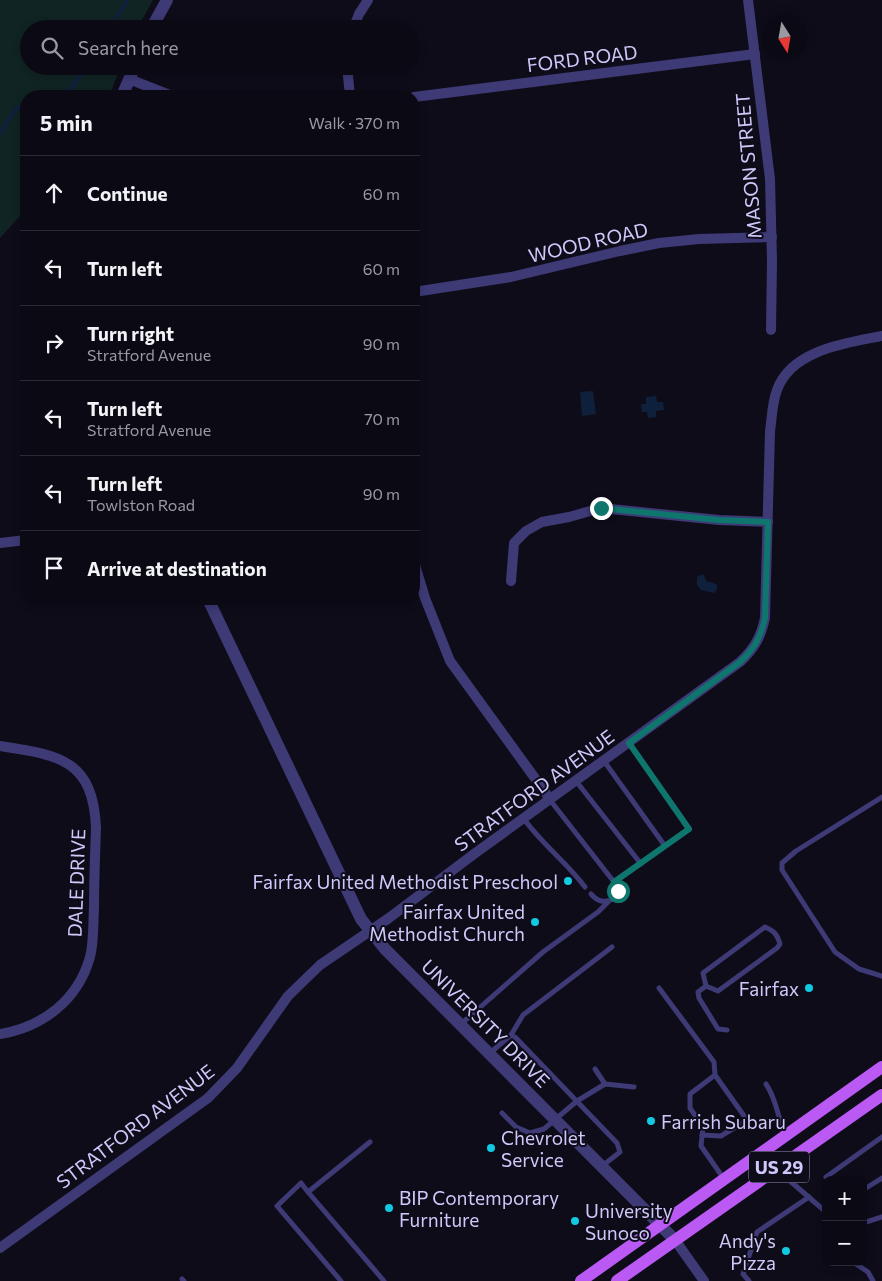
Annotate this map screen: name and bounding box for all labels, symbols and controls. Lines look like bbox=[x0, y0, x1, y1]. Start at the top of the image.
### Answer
north arrow bbox=[762, 15, 807, 60]
search box bbox=[20, 20, 420, 75]
icon: search bbox=[38, 34, 66, 62]
text: Search here bbox=[78, 36, 178, 59]
street label: FORD ROAD bbox=[525, 40, 639, 76]
street label: MASON STREET bbox=[730, 92, 766, 240]
text: 5 min bbox=[40, 110, 93, 135]
text: Walk · 370 m bbox=[309, 113, 400, 132]
icon: ahead bbox=[40, 179, 68, 207]
text: Continue bbox=[87, 182, 167, 205]
text: 60 m bbox=[363, 184, 400, 203]
street label: WOOD ROAD bbox=[526, 217, 650, 267]
icon: left bbox=[40, 254, 68, 282]
text: Turn left bbox=[87, 257, 162, 280]
text: 60 m bbox=[363, 259, 400, 278]
text: Turn right bbox=[87, 322, 174, 345]
icon: right bbox=[40, 329, 68, 357]
text: 90 m bbox=[363, 334, 400, 353]
text: Stratford Avenue bbox=[87, 345, 211, 364]
text: Turn left bbox=[87, 397, 162, 420]
icon: left bbox=[40, 404, 68, 432]
text: 70 m bbox=[364, 409, 400, 428]
text: Stratford Avenue bbox=[87, 420, 211, 439]
text: Turn left bbox=[87, 472, 162, 495]
icon: left bbox=[40, 479, 68, 507]
text: 90 m bbox=[363, 484, 400, 503]
text: Towlston Road bbox=[87, 495, 195, 514]
route end bbox=[590, 497, 613, 520]
icon: arrive bbox=[40, 554, 68, 582]
text: Arrive at destination bbox=[87, 557, 267, 580]
street label: STRATFORD AVENUE bbox=[450, 724, 618, 856]
street label: DALE DRIVE bbox=[63, 828, 89, 938]
place label: Fairfax United Methodist Preschool bbox=[253, 870, 558, 893]
marker: Fairfax United Methodist Preschool bbox=[562, 875, 574, 887]
route start bbox=[607, 880, 630, 903]
place label: Fairfax United Methodist Church bbox=[369, 900, 525, 945]
marker: Fairfax United Methodist Church bbox=[529, 916, 541, 928]
street label: UNIVERSITY DRIVE bbox=[417, 954, 555, 1092]
place label: Fairfax bbox=[739, 977, 799, 1000]
marker: Fairfax bbox=[803, 982, 815, 994]
street label: STRATFORD AVENUE bbox=[52, 1059, 218, 1193]
place label: Farrish Subaru bbox=[661, 1110, 786, 1133]
marker: Farrish Subaru bbox=[645, 1115, 657, 1127]
place label: Chevrolet Service bbox=[501, 1126, 586, 1171]
marker: Chevrolet Service bbox=[485, 1142, 497, 1154]
road number: US 29 bbox=[749, 1152, 809, 1182]
map controls bbox=[822, 1176, 867, 1266]
button: + bbox=[822, 1176, 867, 1221]
place label: BIP Contemporary Furniture bbox=[399, 1186, 559, 1231]
place label: University Sunoco bbox=[585, 1199, 673, 1244]
marker: BIP Contemporary Furniture bbox=[383, 1202, 395, 1214]
marker: University Sunoco bbox=[569, 1215, 581, 1227]
button: − bbox=[822, 1221, 867, 1266]
place label: Andy's Pizza bbox=[719, 1229, 776, 1274]
marker: Andy's Pizza bbox=[780, 1245, 792, 1257]

